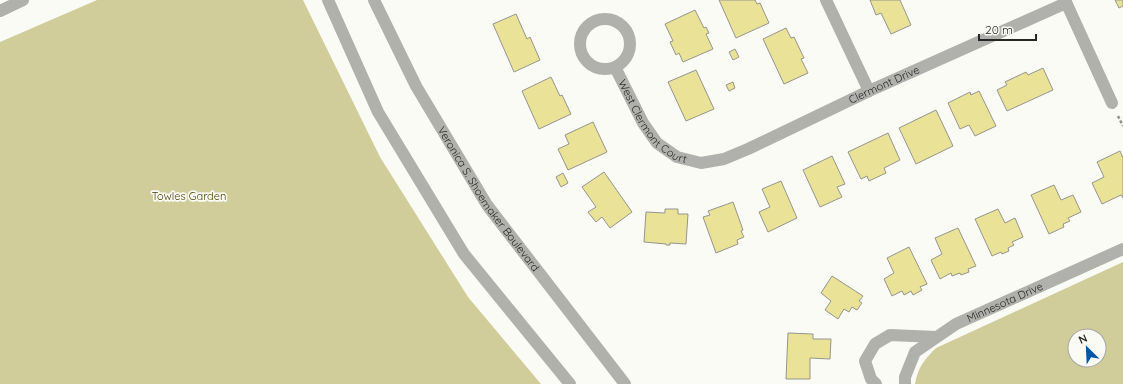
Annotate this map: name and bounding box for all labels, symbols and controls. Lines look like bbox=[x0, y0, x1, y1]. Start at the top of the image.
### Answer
scale bar bbox=[979, 16, 1036, 42]
text: 20 m bbox=[985, 22, 1013, 37]
street label: Clermont Drive bbox=[846, 62, 922, 107]
street label: West Clermont Court bbox=[615, 77, 689, 166]
street label: Veronica S. Shoemaker Boulevard bbox=[435, 124, 543, 274]
park label: Towles Garden bbox=[152, 189, 226, 203]
street label: Minnesota Drive bbox=[964, 279, 1045, 325]
north arrow bbox=[1067, 328, 1107, 368]
text: N bbox=[1076, 331, 1089, 347]

